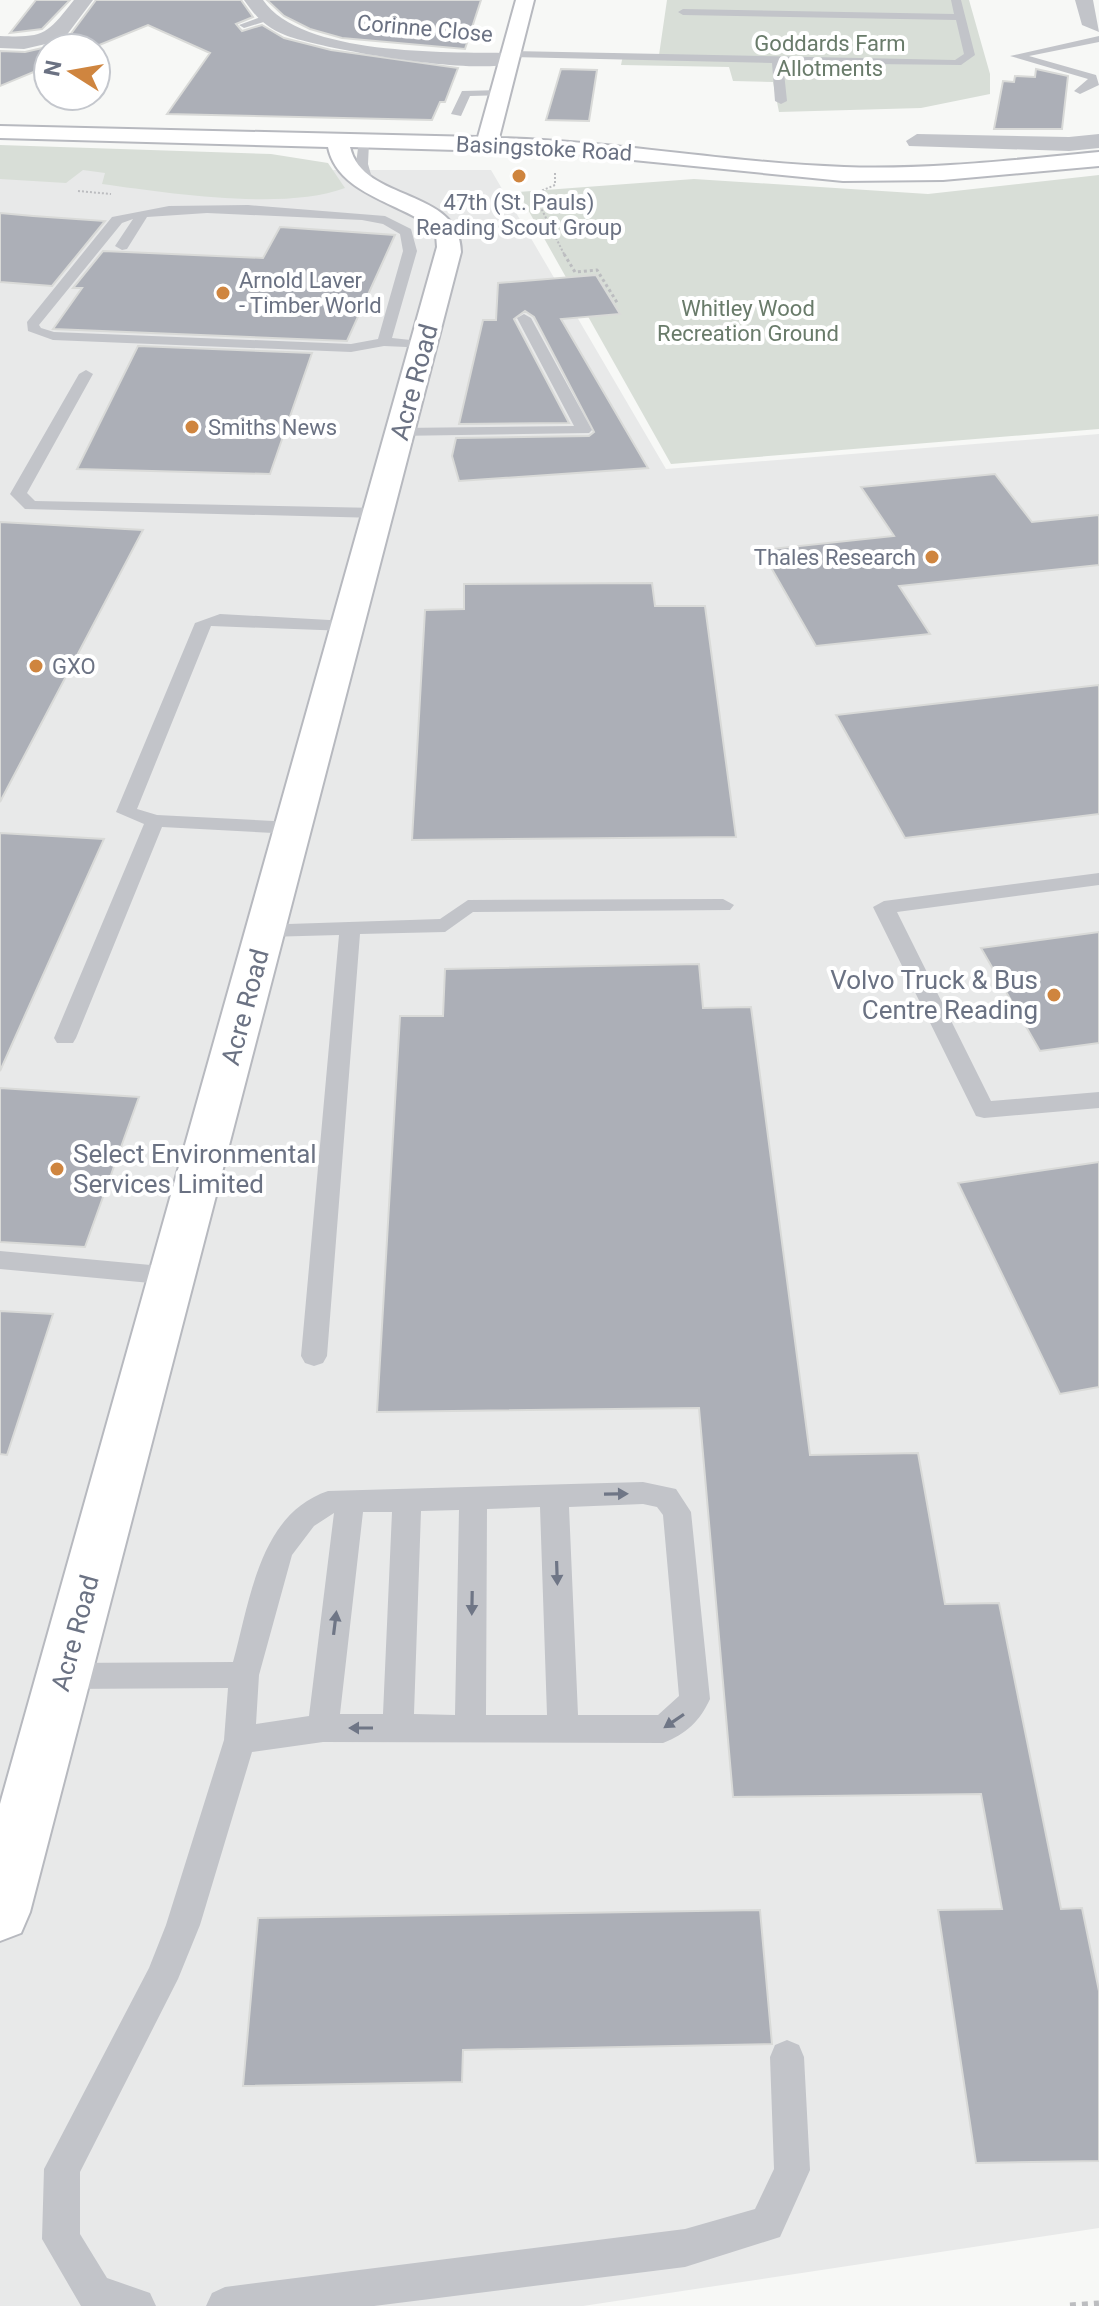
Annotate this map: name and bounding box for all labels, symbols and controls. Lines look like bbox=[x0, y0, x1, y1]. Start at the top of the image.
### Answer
street label: Corinne Close bbox=[356, 10, 494, 47]
park label: Goddards Farm Allotments bbox=[754, 31, 906, 81]
north arrow bbox=[32, 32, 112, 112]
text: N bbox=[39, 58, 67, 78]
street label: Basingstoke Road bbox=[455, 131, 633, 166]
marker: 47th (St. Pauls) Reading Scout Group bbox=[510, 167, 528, 185]
place label: 47th (St. Pauls) Reading Scout Group bbox=[416, 190, 622, 240]
place label: Arnold Laver - Timber World bbox=[239, 268, 382, 318]
marker: Arnold Laver - Timber World bbox=[214, 284, 232, 302]
park label: Whitley Wood Recreation Ground bbox=[657, 296, 839, 346]
street label: Acre Road bbox=[384, 321, 444, 443]
place label: Smiths News bbox=[208, 415, 337, 440]
marker: Smiths News bbox=[183, 418, 201, 436]
place label: Thales Research bbox=[754, 545, 916, 570]
marker: Thales Research bbox=[923, 548, 941, 566]
place label: GXO bbox=[52, 654, 96, 679]
marker: GXO bbox=[27, 657, 45, 675]
street label: Acre Road bbox=[215, 946, 275, 1068]
place label: Volvo Truck & Bus Centre Reading bbox=[830, 965, 1038, 1025]
marker: Volvo Truck & Bus Centre Reading bbox=[1045, 986, 1063, 1004]
place label: Select Environmental Services Limited bbox=[73, 1139, 317, 1199]
marker: Select Environmental Services Limited bbox=[48, 1160, 66, 1178]
one-way arrow bbox=[604, 1487, 629, 1500]
one-way arrow bbox=[550, 1561, 563, 1586]
street label: Acre Road bbox=[45, 1572, 105, 1694]
one-way arrow bbox=[466, 1591, 478, 1616]
one-way arrow bbox=[329, 1610, 342, 1635]
one-way arrow bbox=[664, 1713, 685, 1728]
one-way arrow bbox=[348, 1722, 373, 1734]

